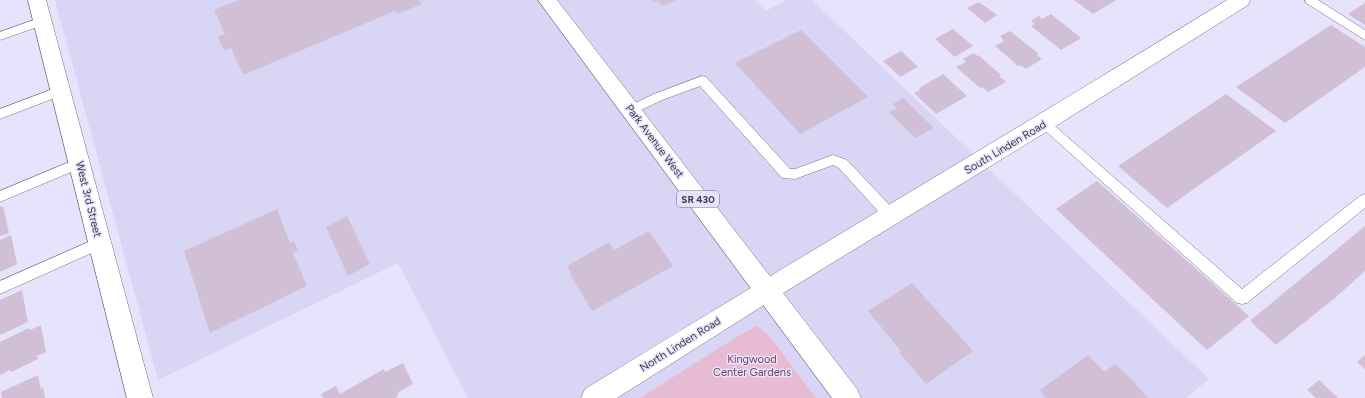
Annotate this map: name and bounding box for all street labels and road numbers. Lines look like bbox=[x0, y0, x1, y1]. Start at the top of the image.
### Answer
street label: Park Avenue West bbox=[623, 102, 687, 181]
street label: South Linden Road bbox=[962, 118, 1049, 177]
street label: West 3rd Street bbox=[73, 160, 104, 238]
road number: SR 430 bbox=[677, 191, 719, 207]
street label: North Linden Road bbox=[638, 314, 723, 374]

